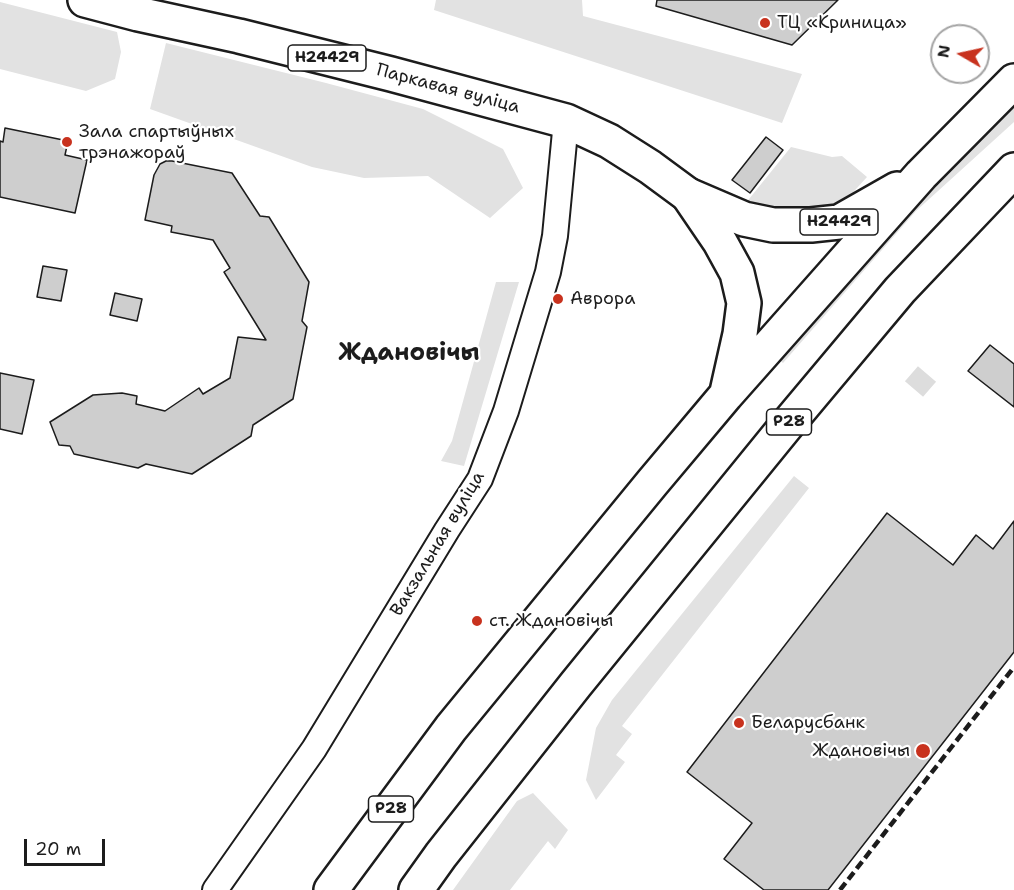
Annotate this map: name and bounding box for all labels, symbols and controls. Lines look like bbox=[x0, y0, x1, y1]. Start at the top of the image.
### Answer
place label: ТЦ «Криница» bbox=[777, 12, 907, 34]
marker: ТЦ «Криница» bbox=[758, 16, 772, 30]
north arrow bbox=[930, 24, 990, 84]
text: N bbox=[932, 44, 955, 59]
road number: Н24429 bbox=[288, 45, 366, 71]
street label: Паркавая вуліца bbox=[374, 59, 522, 119]
place label: Зала спартыўных трэнажораў bbox=[79, 121, 234, 164]
marker: Зала спартыўных трэнажораў bbox=[60, 135, 74, 149]
road number: Н24429 bbox=[800, 209, 878, 235]
place label: Аврора bbox=[570, 288, 635, 310]
marker: Аврора bbox=[551, 292, 565, 306]
district label: Ждановічы bbox=[338, 340, 480, 368]
road number: Р28 bbox=[766, 409, 812, 435]
street label: Вакзальная вуліца bbox=[386, 468, 490, 620]
place label: ст. Ждановічы bbox=[489, 610, 613, 632]
marker: ст. Ждановічы bbox=[470, 614, 484, 628]
place label: Беларусбанк bbox=[751, 712, 865, 734]
marker: Беларусбанк bbox=[732, 716, 746, 730]
place label: Ждановічы bbox=[813, 740, 910, 762]
marker: Ждановічы bbox=[914, 742, 932, 760]
road number: Р28 bbox=[368, 796, 414, 822]
scale bar bbox=[27, 827, 108, 865]
text: 20 m bbox=[35, 837, 81, 861]

